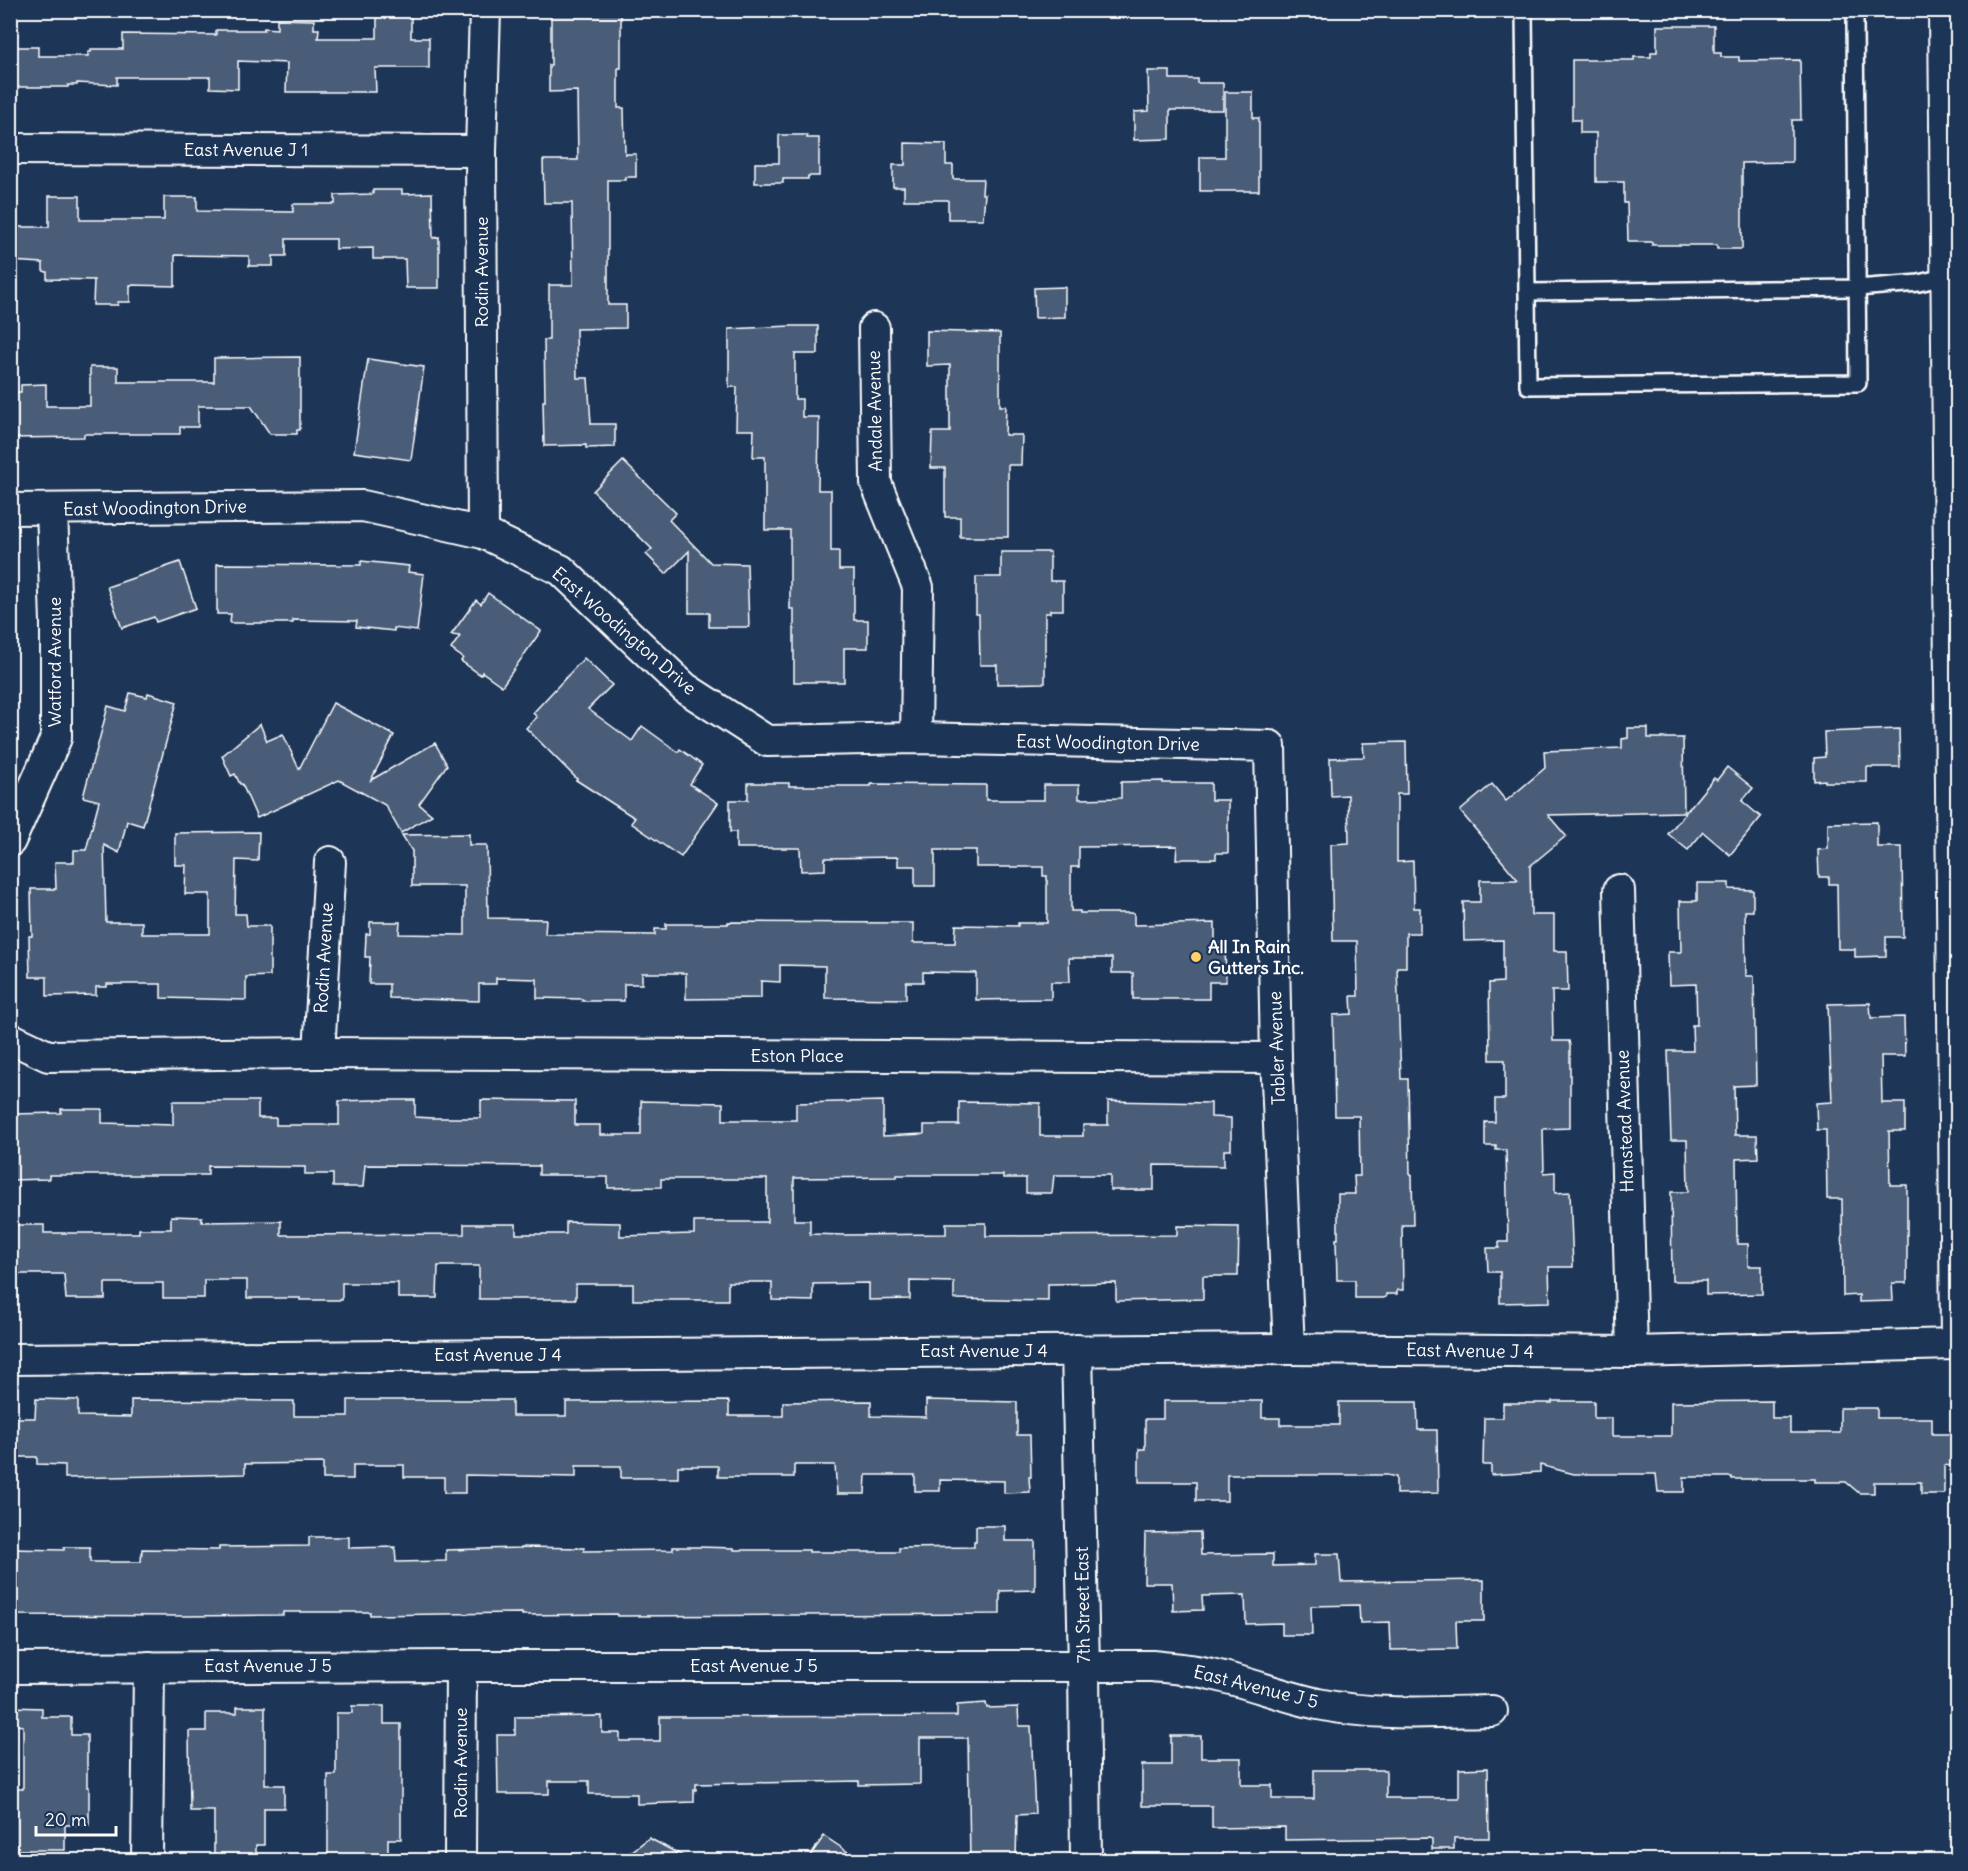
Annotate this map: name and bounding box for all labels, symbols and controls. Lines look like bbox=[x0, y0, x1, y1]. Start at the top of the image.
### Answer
street label: East Avenue J 1 bbox=[184, 138, 308, 161]
street label: Rodin Avenue bbox=[470, 216, 493, 328]
street label: Andale Avenue bbox=[862, 350, 887, 472]
street label: East Woodington Drive bbox=[63, 494, 247, 521]
street label: East Woodington Drive bbox=[547, 562, 701, 700]
street label: Watford Avenue bbox=[43, 597, 66, 727]
street label: East Woodington Drive bbox=[1016, 729, 1200, 756]
street label: Rodin Avenue bbox=[309, 902, 338, 1014]
place label: All In Rain Gutters Inc. bbox=[1208, 935, 1304, 979]
marker: All In Rain Gutters Inc. bbox=[1189, 950, 1203, 964]
street label: Tabler Avenue bbox=[1263, 991, 1290, 1105]
street label: Eston Place bbox=[750, 1044, 844, 1067]
street label: Hanstead Avenue bbox=[1611, 1049, 1638, 1193]
street label: East Avenue J 4 bbox=[1406, 1338, 1534, 1363]
street label: East Avenue J 4 bbox=[920, 1339, 1048, 1362]
street label: East Avenue J 4 bbox=[434, 1343, 562, 1366]
street label: 7th Street East bbox=[1070, 1546, 1095, 1664]
street label: East Avenue J 5 bbox=[204, 1654, 332, 1677]
street label: East Avenue J 5 bbox=[690, 1654, 818, 1677]
street label: East Avenue J 5 bbox=[1191, 1660, 1321, 1713]
street label: Rodin Avenue bbox=[449, 1707, 472, 1819]
scale bar bbox=[36, 1799, 116, 1837]
text: 20 m bbox=[45, 1808, 87, 1831]

